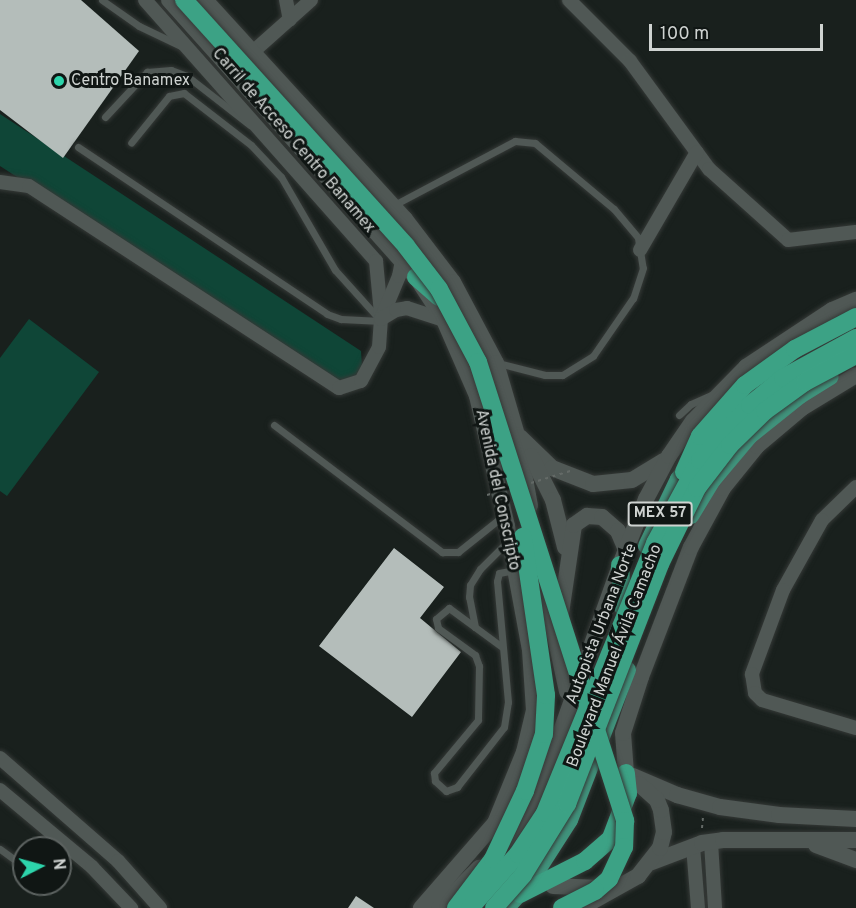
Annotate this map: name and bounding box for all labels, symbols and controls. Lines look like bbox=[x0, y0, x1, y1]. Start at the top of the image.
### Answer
scale bar bbox=[652, 12, 826, 50]
text: 100 m bbox=[660, 23, 709, 46]
street label: Carril de Acceso Centro Banamex bbox=[207, 44, 379, 238]
place label: Centro Banamex bbox=[71, 71, 190, 91]
marker: Centro Banamex bbox=[52, 74, 66, 88]
street label: Avenida del Conscripto bbox=[471, 408, 523, 572]
road number: MEX 57 bbox=[627, 502, 693, 526]
street label: Autopista Urbana Norte bbox=[562, 541, 642, 707]
street label: Boulevard Manuel Ávila Camacho bbox=[563, 542, 667, 770]
north arrow bbox=[12, 836, 72, 896]
text: N bbox=[47, 858, 68, 871]

